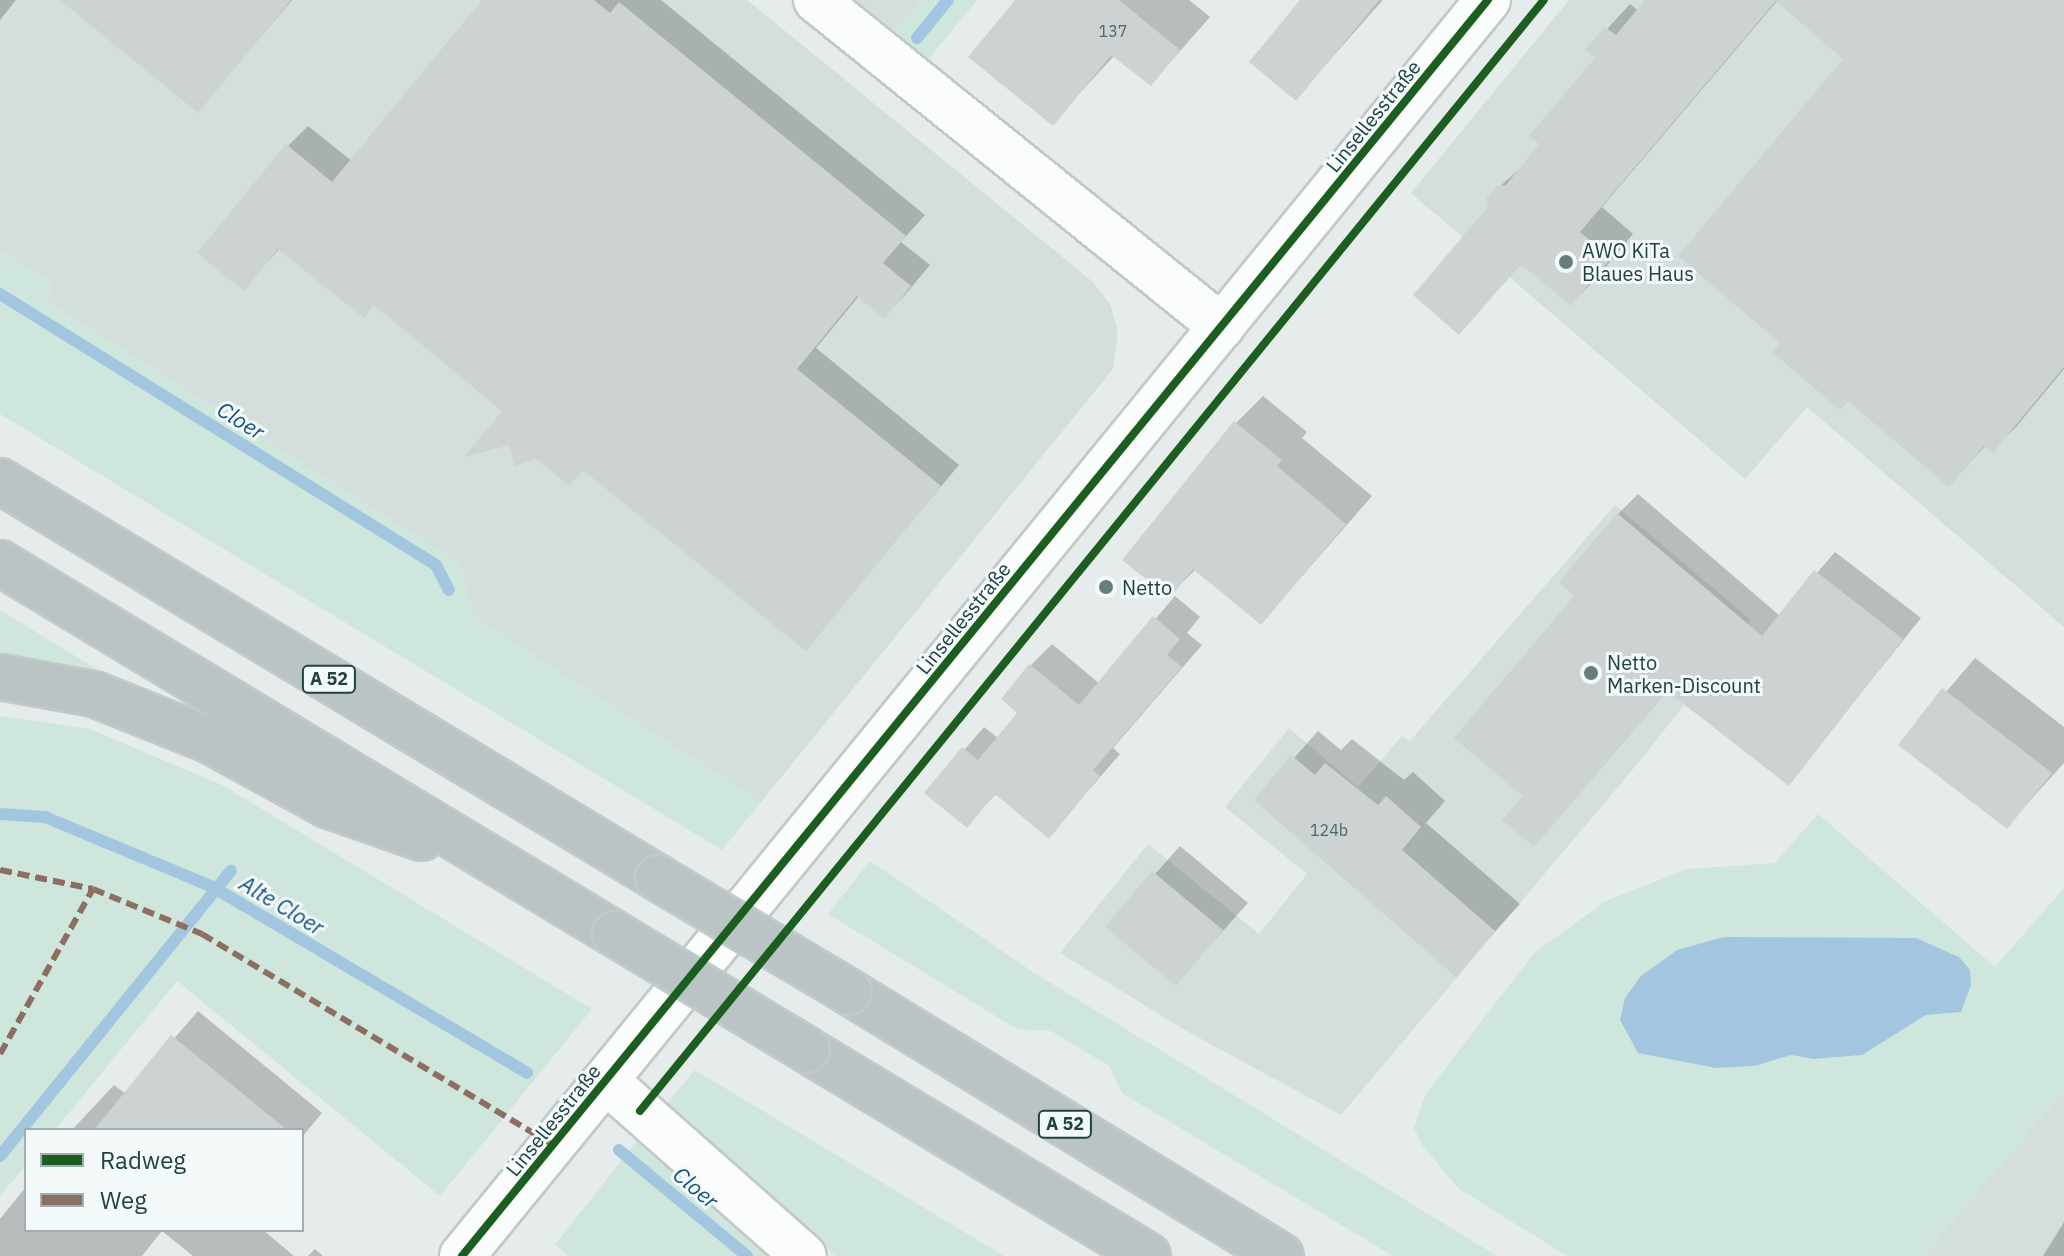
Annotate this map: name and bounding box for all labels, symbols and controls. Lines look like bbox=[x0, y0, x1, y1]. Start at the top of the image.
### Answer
house number: 137 bbox=[1099, 21, 1127, 41]
street label: Linsellesstraße bbox=[1321, 55, 1425, 177]
place label: AWO KiTa Blaues Haus bbox=[1582, 238, 1694, 285]
marker: AWO KiTa Blaues Haus bbox=[1557, 253, 1575, 271]
water label: Cloer bbox=[213, 395, 269, 445]
street label: Linsellesstraße bbox=[911, 557, 1015, 679]
place label: Netto bbox=[1122, 575, 1172, 599]
marker: Netto bbox=[1097, 578, 1115, 596]
place label: Netto Marken-Discount bbox=[1607, 650, 1761, 697]
marker: Netto Marken-Discount bbox=[1582, 664, 1600, 682]
road number: A 52 bbox=[301, 665, 357, 693]
house number: 124b bbox=[1310, 820, 1348, 840]
water label: Alte Cloer bbox=[235, 870, 329, 940]
street label: Linsellesstraße bbox=[501, 1059, 605, 1181]
road number: A 52 bbox=[1037, 1110, 1093, 1138]
legend bbox=[24, 1128, 304, 1232]
text: Radweg bbox=[100, 1144, 186, 1176]
water label: Cloer bbox=[668, 1161, 724, 1213]
text: Weg bbox=[100, 1184, 147, 1216]

